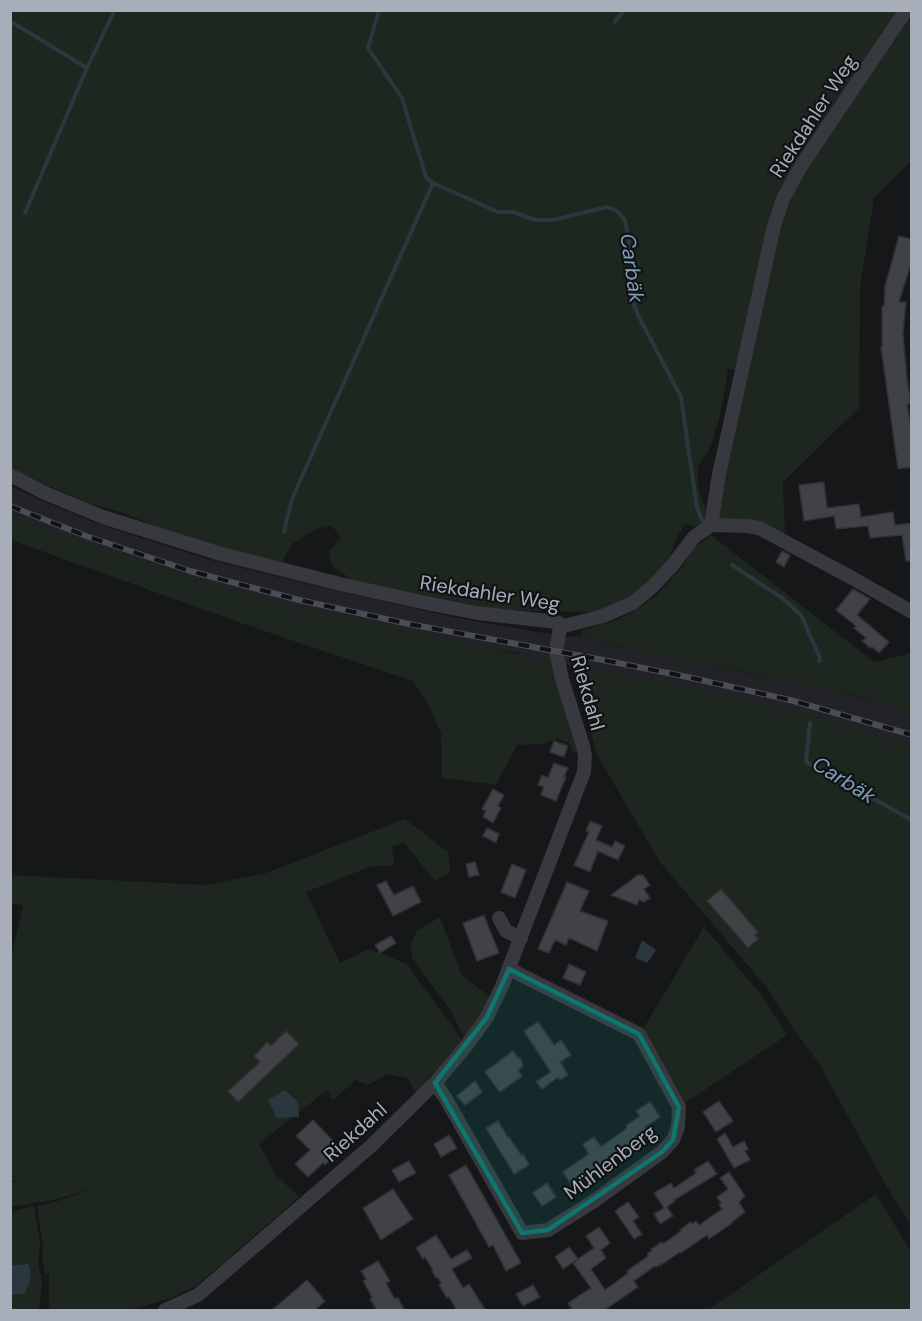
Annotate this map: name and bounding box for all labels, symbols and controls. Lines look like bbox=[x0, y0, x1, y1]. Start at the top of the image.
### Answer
street label: Riekdahler Weg bbox=[764, 50, 862, 182]
water label: Carbäk bbox=[613, 231, 651, 305]
street label: Riekdahler Weg bbox=[418, 569, 562, 617]
street label: Riekdahl bbox=[565, 653, 611, 733]
water label: Carbäk bbox=[807, 750, 881, 811]
street label: Riekdahl bbox=[318, 1097, 392, 1167]
street label: Mühlenberg bbox=[559, 1119, 661, 1205]

